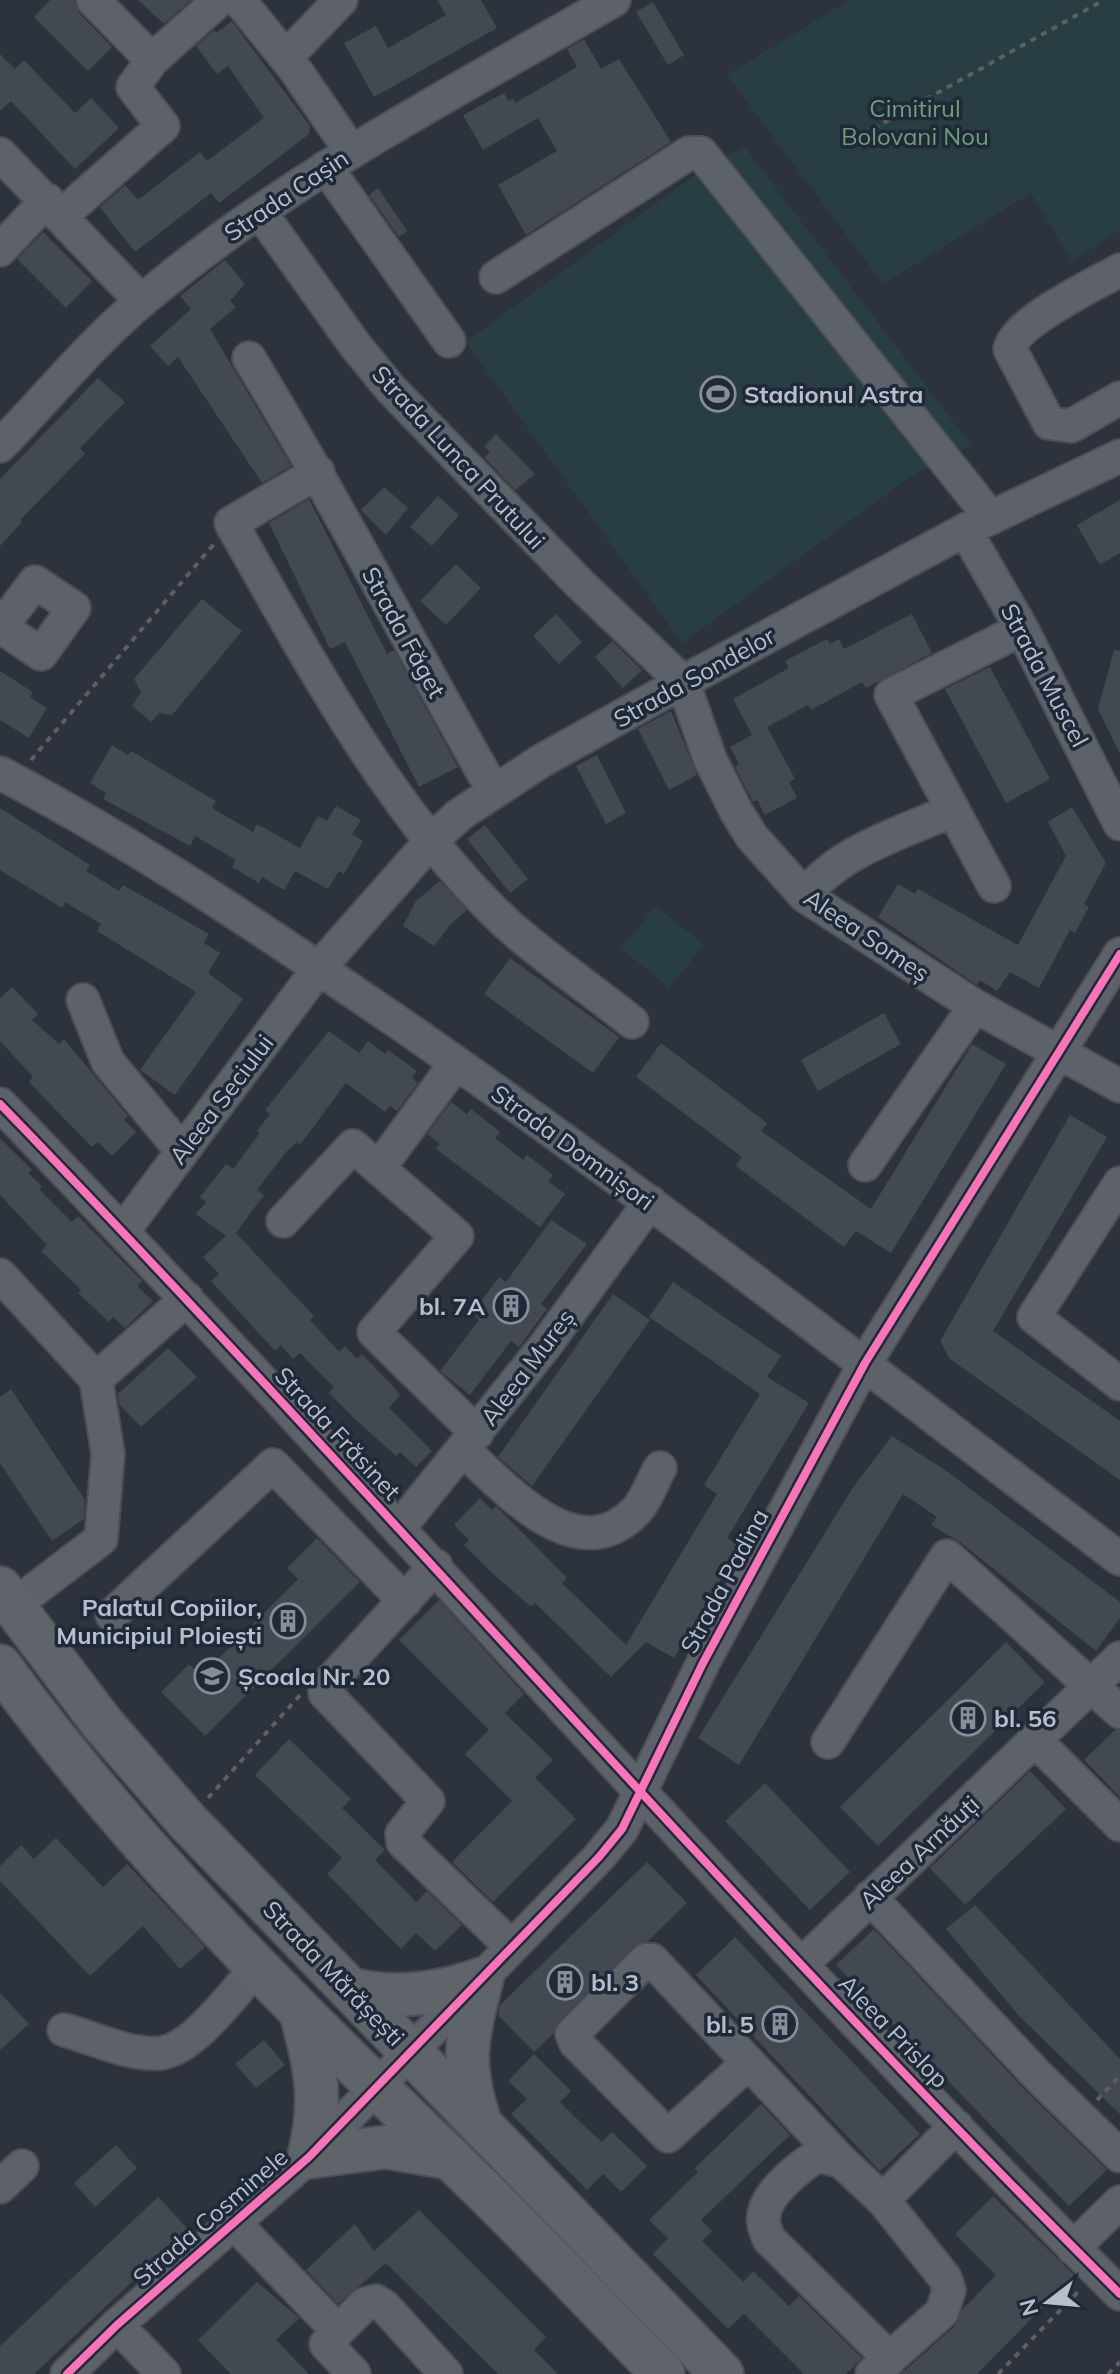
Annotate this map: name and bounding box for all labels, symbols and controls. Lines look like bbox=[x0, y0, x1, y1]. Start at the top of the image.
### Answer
park label: Cimitirul Bolovani Nou bbox=[841, 93, 989, 151]
street label: Strada Cașin bbox=[218, 142, 354, 248]
street label: Strada Lunca Prutului bbox=[366, 359, 552, 555]
sports icon: Stadionul Astra bbox=[699, 375, 737, 413]
place label: Stadionul Astra bbox=[744, 379, 923, 409]
street label: Strada Făget bbox=[356, 561, 452, 703]
street label: Strada Muscel bbox=[995, 598, 1095, 752]
street label: Strada Sondelor bbox=[608, 620, 780, 734]
street label: Aleea Someș bbox=[798, 882, 935, 989]
street label: Aleea Seciului bbox=[162, 1028, 280, 1170]
street label: Strada Domnișori bbox=[485, 1078, 660, 1217]
building icon: bl. 7A bbox=[492, 1287, 530, 1325]
place label: bl. 7A bbox=[419, 1291, 485, 1321]
street label: Aleea Mureș bbox=[473, 1303, 581, 1432]
street label: Strada Frăsinet bbox=[269, 1360, 407, 1506]
street label: Strada Padina bbox=[673, 1504, 775, 1658]
place label: Palatul Copiilor, Municipiul Ploiești bbox=[56, 1592, 262, 1651]
building icon: Palatul Copiilor, Municipiul Ploiești bbox=[269, 1602, 307, 1640]
school or university icon: Școala Nr. 20 bbox=[193, 1657, 231, 1695]
place label: Școala Nr. 20 bbox=[238, 1661, 390, 1692]
building icon: bl. 56 bbox=[949, 1699, 987, 1737]
place label: bl. 56 bbox=[994, 1703, 1056, 1733]
street label: Aleea Arnăuți bbox=[853, 1789, 986, 1916]
street label: Strada Mărășești bbox=[256, 1894, 411, 2053]
building icon: bl. 3 bbox=[546, 1963, 584, 2001]
place label: bl. 3 bbox=[591, 1967, 639, 1997]
street label: Aleea Prislop bbox=[833, 1968, 955, 2094]
building icon: bl. 5 bbox=[761, 2005, 799, 2043]
place label: bl. 5 bbox=[706, 2009, 754, 2039]
street label: Strada Cosminele bbox=[126, 2142, 294, 2292]
north arrow bbox=[1008, 2262, 1088, 2342]
text: N bbox=[1013, 2296, 1045, 2319]

